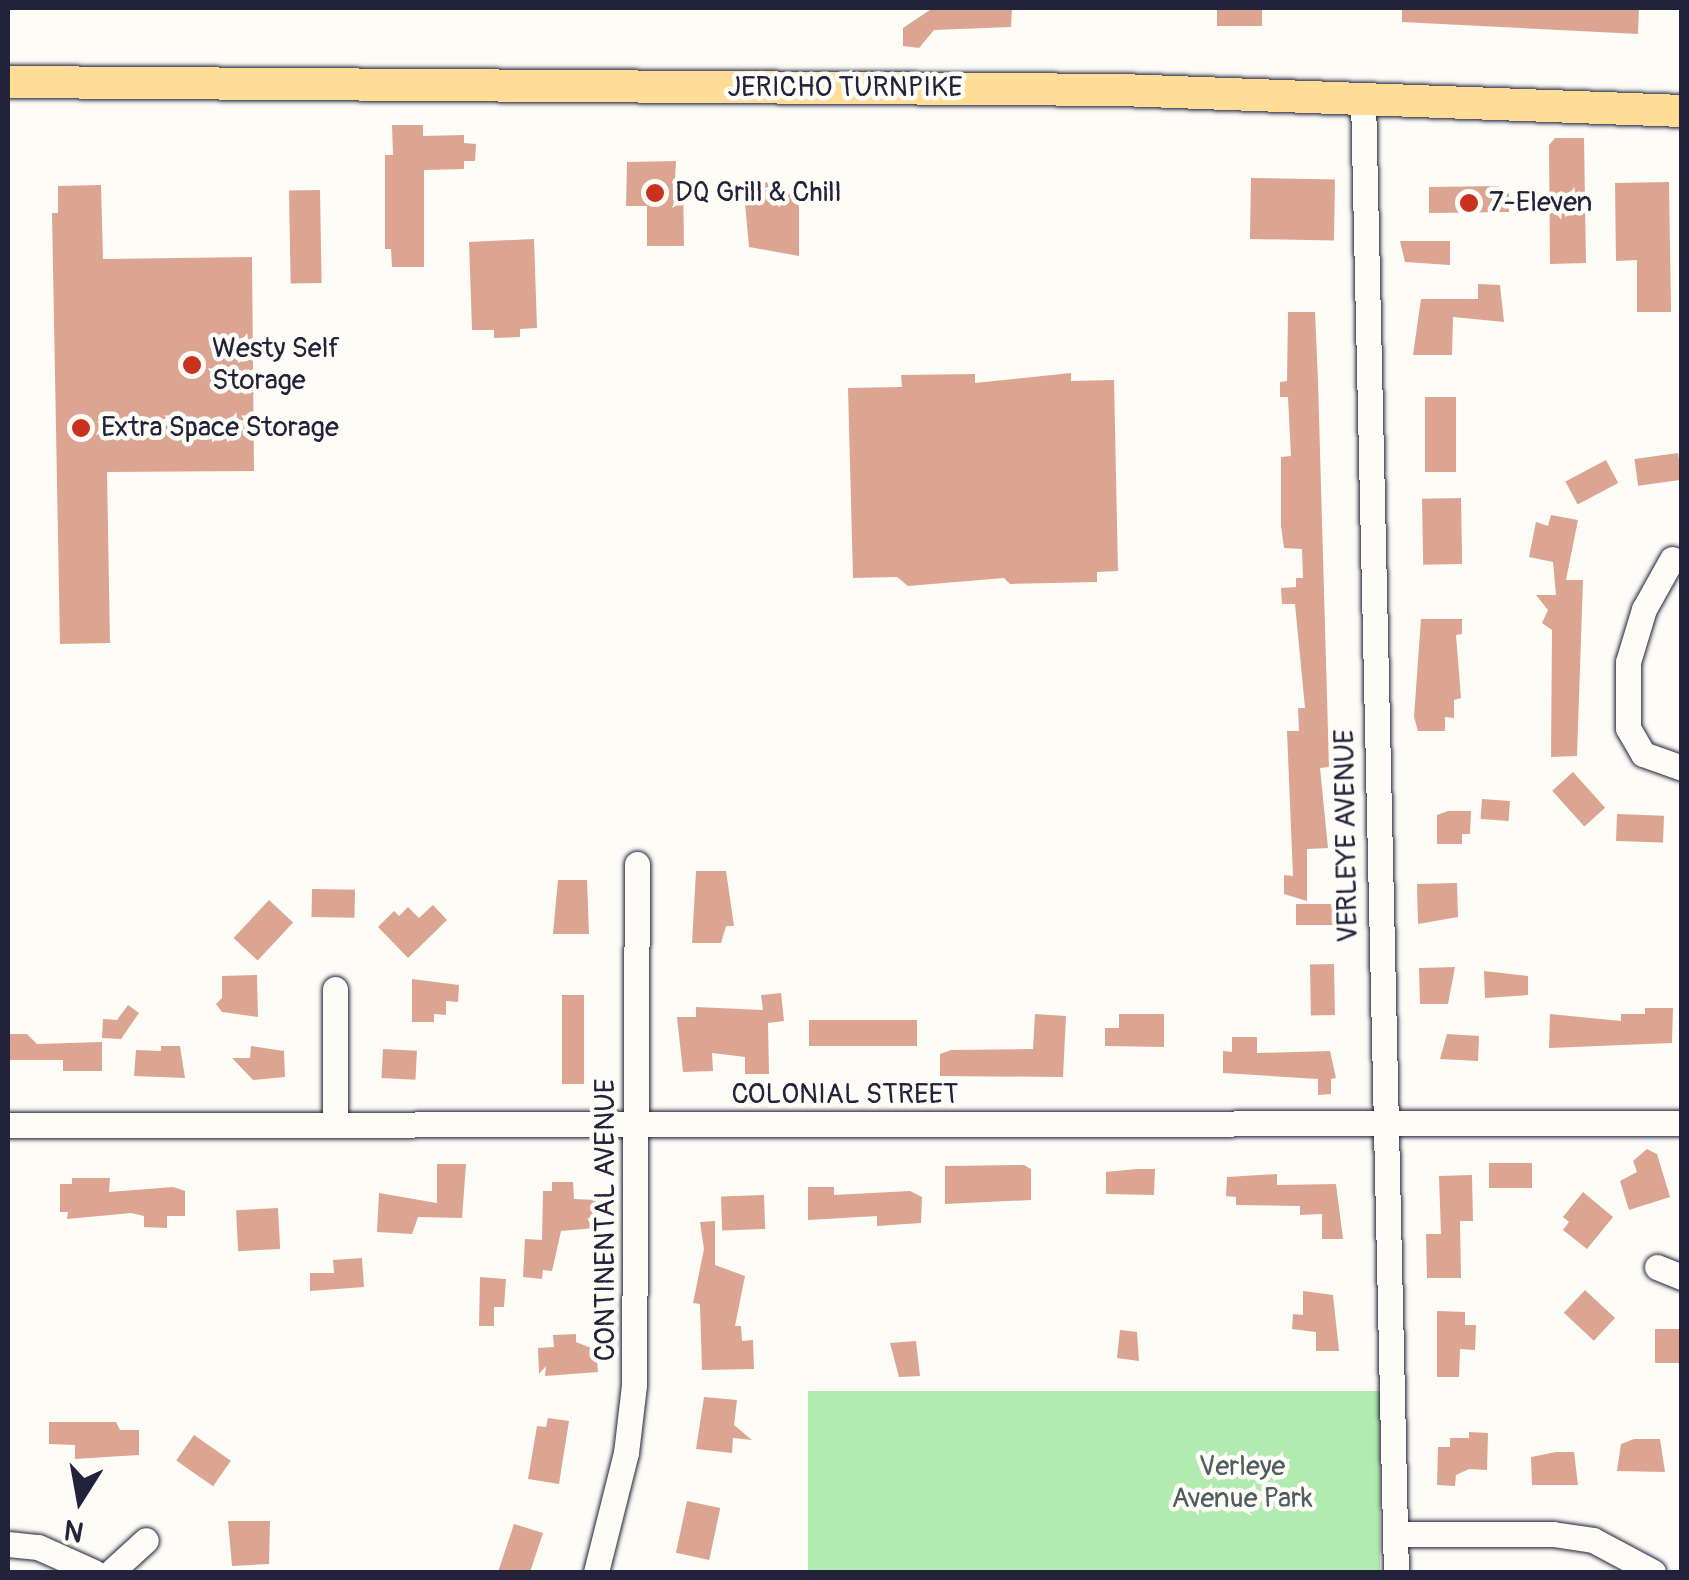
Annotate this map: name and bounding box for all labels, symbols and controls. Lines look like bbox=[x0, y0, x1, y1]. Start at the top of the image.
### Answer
street label: JERICHO TURNPIKE bbox=[728, 71, 962, 105]
place label: DQ Grill & Chill bbox=[675, 176, 841, 210]
marker: DQ Grill & Chill bbox=[644, 182, 666, 204]
place label: 7-Eleven bbox=[1489, 186, 1592, 220]
marker: 7-Eleven bbox=[1458, 192, 1480, 214]
place label: Westy Self Storage bbox=[212, 332, 340, 398]
marker: Westy Self Storage bbox=[181, 354, 203, 376]
place label: Extra Space Storage bbox=[101, 411, 339, 445]
marker: Extra Space Storage bbox=[70, 417, 92, 439]
street label: VERLEYE AVENUE bbox=[1328, 729, 1366, 943]
street label: COLONIAL STREET bbox=[731, 1078, 959, 1112]
street label: CONTINENTAL AVENUE bbox=[589, 1079, 623, 1361]
north arrow bbox=[30, 1450, 130, 1550]
park label: Verleye Avenue Park bbox=[1171, 1450, 1313, 1516]
text: N bbox=[62, 1511, 87, 1549]

